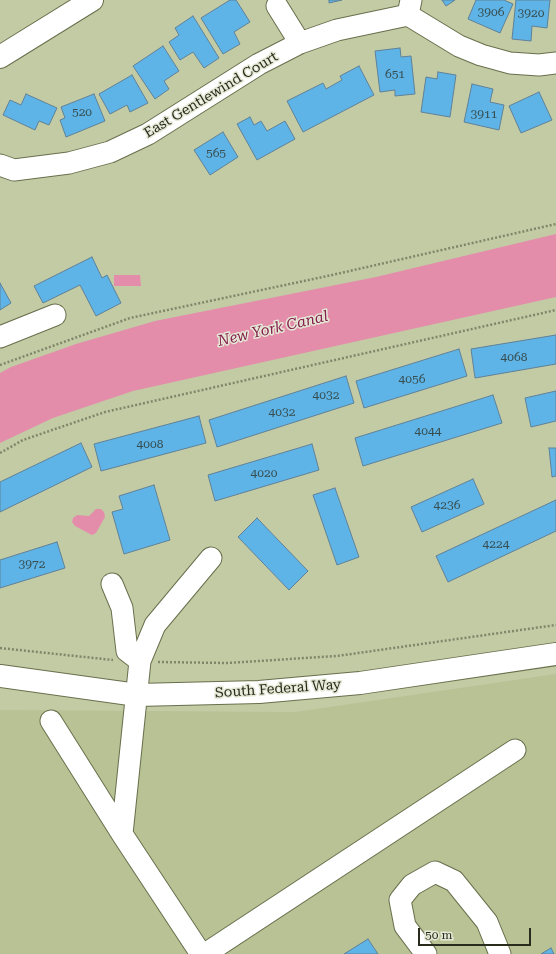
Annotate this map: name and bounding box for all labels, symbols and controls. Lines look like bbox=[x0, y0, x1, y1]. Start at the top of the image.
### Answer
house number: 3906 bbox=[478, 5, 504, 19]
house number: 3920 bbox=[518, 6, 544, 20]
street label: East Gentlewind Court bbox=[141, 48, 281, 142]
house number: 651 bbox=[385, 67, 405, 81]
house number: 520 bbox=[72, 105, 92, 119]
house number: 3911 bbox=[471, 107, 497, 121]
house number: 565 bbox=[206, 146, 226, 160]
water label: New York Canal bbox=[216, 308, 330, 350]
house number: 4068 bbox=[501, 350, 527, 364]
house number: 4056 bbox=[399, 372, 425, 386]
house number: 4032 bbox=[313, 388, 339, 402]
house number: 4032 bbox=[269, 405, 295, 419]
house number: 4044 bbox=[415, 424, 441, 438]
house number: 4008 bbox=[137, 437, 163, 451]
house number: 4020 bbox=[251, 466, 277, 480]
house number: 4236 bbox=[434, 498, 460, 512]
house number: 4224 bbox=[483, 537, 509, 551]
house number: 3972 bbox=[19, 557, 45, 571]
street label: South Federal Way bbox=[214, 676, 342, 702]
scale bar bbox=[420, 920, 533, 946]
text: 50 m bbox=[425, 928, 452, 942]

